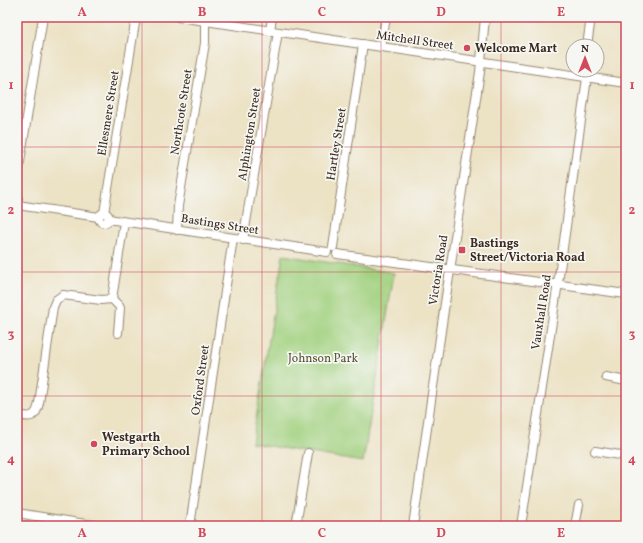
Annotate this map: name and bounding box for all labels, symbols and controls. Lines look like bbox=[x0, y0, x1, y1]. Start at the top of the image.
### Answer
text: A bbox=[77, 4, 87, 22]
text: B bbox=[198, 4, 207, 22]
text: C bbox=[318, 4, 326, 22]
text: D bbox=[436, 4, 446, 22]
text: E bbox=[557, 4, 565, 22]
street label: Mitchell Street bbox=[375, 28, 455, 54]
north arrow bbox=[565, 38, 605, 78]
place label: Welcome Mart bbox=[475, 41, 557, 57]
text: N bbox=[581, 42, 589, 57]
marker: Welcome Mart bbox=[462, 43, 472, 53]
street label: Northcote Street bbox=[167, 68, 197, 156]
street label: Ellesmere Street bbox=[94, 69, 124, 157]
text: 1 bbox=[8, 77, 14, 95]
text: 1 bbox=[629, 77, 635, 95]
street label: Alphington Street bbox=[235, 86, 265, 182]
street label: Hartley Street bbox=[323, 107, 351, 182]
text: 2 bbox=[8, 202, 15, 220]
text: 2 bbox=[629, 202, 636, 220]
street label: Bastings Street bbox=[180, 211, 260, 239]
street label: Victoria Road bbox=[426, 234, 452, 307]
place label: Bastings Street/Victoria Road bbox=[470, 236, 586, 266]
marker: Bastings Street/Victoria Road bbox=[457, 245, 467, 255]
street label: Vauxhall Road bbox=[528, 273, 556, 351]
text: 3 bbox=[8, 326, 15, 344]
text: 3 bbox=[629, 326, 636, 344]
street label: Oxford Street bbox=[188, 344, 214, 416]
park label: Johnson Park bbox=[288, 351, 359, 367]
place label: Westgarth Primary School bbox=[102, 430, 190, 460]
marker: Westgarth Primary School bbox=[89, 439, 99, 449]
text: 4 bbox=[7, 451, 15, 469]
text: 4 bbox=[628, 451, 636, 469]
text: A bbox=[77, 525, 87, 543]
text: B bbox=[198, 525, 207, 543]
text: C bbox=[318, 525, 326, 543]
text: D bbox=[436, 525, 446, 543]
text: E bbox=[557, 525, 565, 543]

